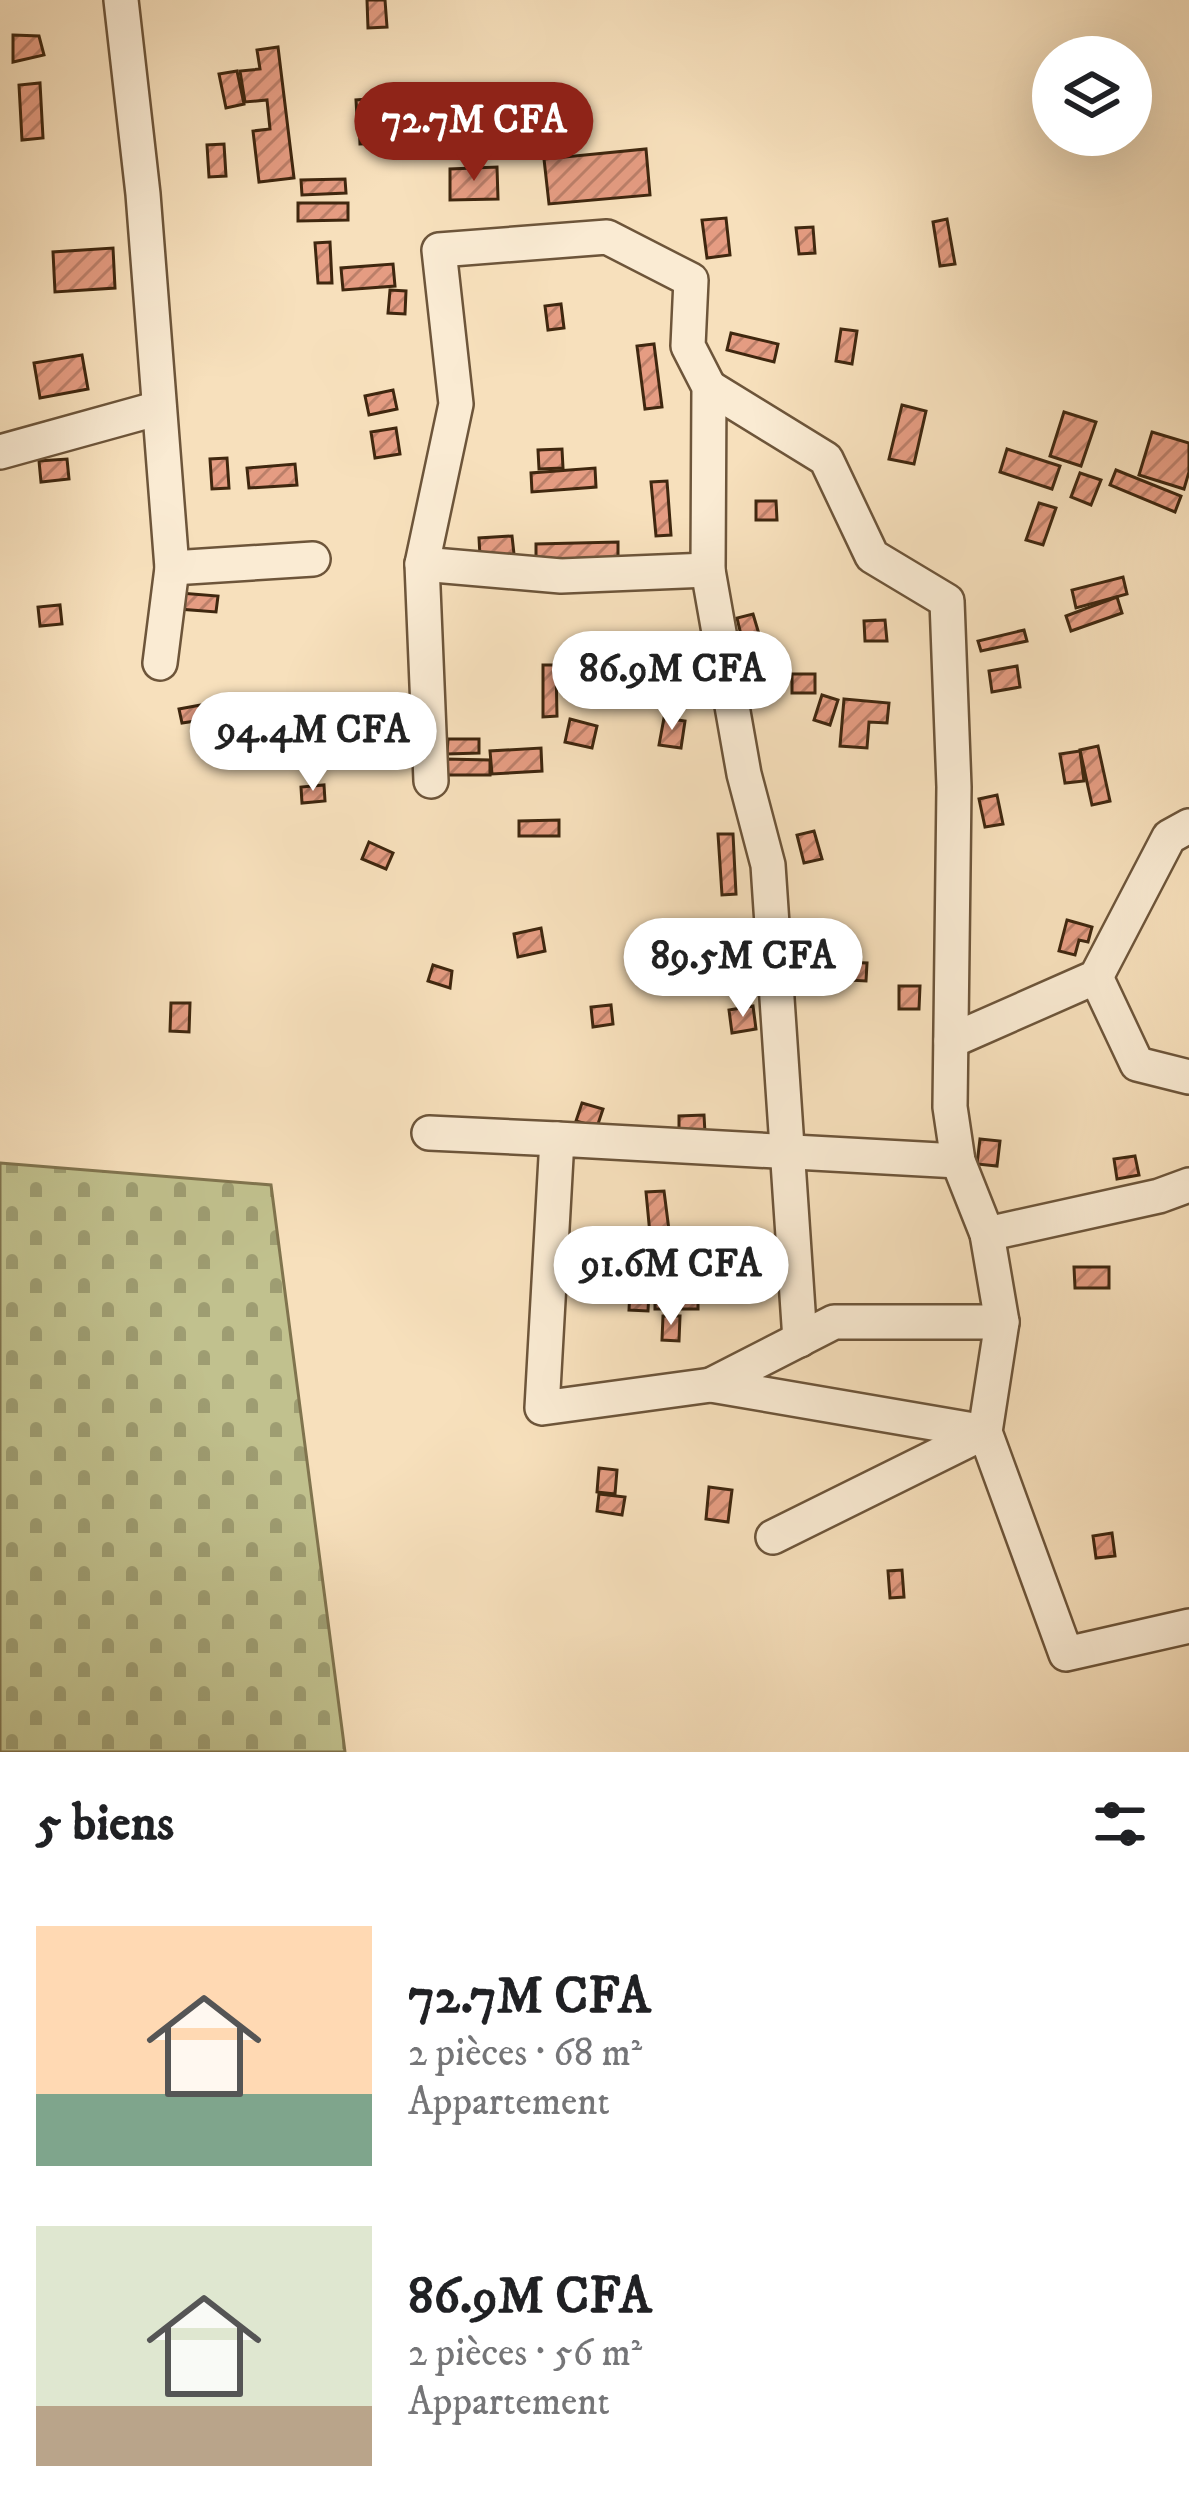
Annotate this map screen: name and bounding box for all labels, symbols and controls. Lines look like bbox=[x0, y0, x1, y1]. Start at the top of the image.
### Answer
map controls bbox=[1032, 36, 1152, 156]
button: layers bbox=[1032, 36, 1152, 156]
pin: 72.7M CFA bbox=[337, 82, 611, 184]
text: 72.7M CFA bbox=[381, 96, 567, 145]
pin: 86.9M CFA bbox=[535, 631, 809, 733]
text: 86.9M CFA bbox=[579, 645, 765, 694]
pin: 94.4M CFA bbox=[176, 692, 450, 794]
text: 94.4M CFA bbox=[217, 706, 409, 755]
pin: 89.5M CFA bbox=[606, 918, 880, 1020]
text: 89.5M CFA bbox=[651, 932, 835, 981]
pin: 91.6M CFA bbox=[534, 1226, 808, 1328]
text: 91.6M CFA bbox=[581, 1240, 761, 1289]
icon: filters bbox=[1087, 1791, 1153, 1857]
text: 5 biens bbox=[36, 1792, 174, 1856]
text: 72.7M CFA bbox=[408, 1965, 650, 2029]
icon: home bbox=[132, 1974, 276, 2118]
text: 2 pièces · 68 m² bbox=[408, 2029, 642, 2078]
text: Appartement bbox=[408, 2078, 610, 2127]
text: 86.9M CFA bbox=[408, 2265, 651, 2329]
icon: home bbox=[132, 2274, 276, 2418]
text: 2 pièces · 56 m² bbox=[408, 2329, 642, 2378]
text: Appartement bbox=[408, 2378, 610, 2427]

